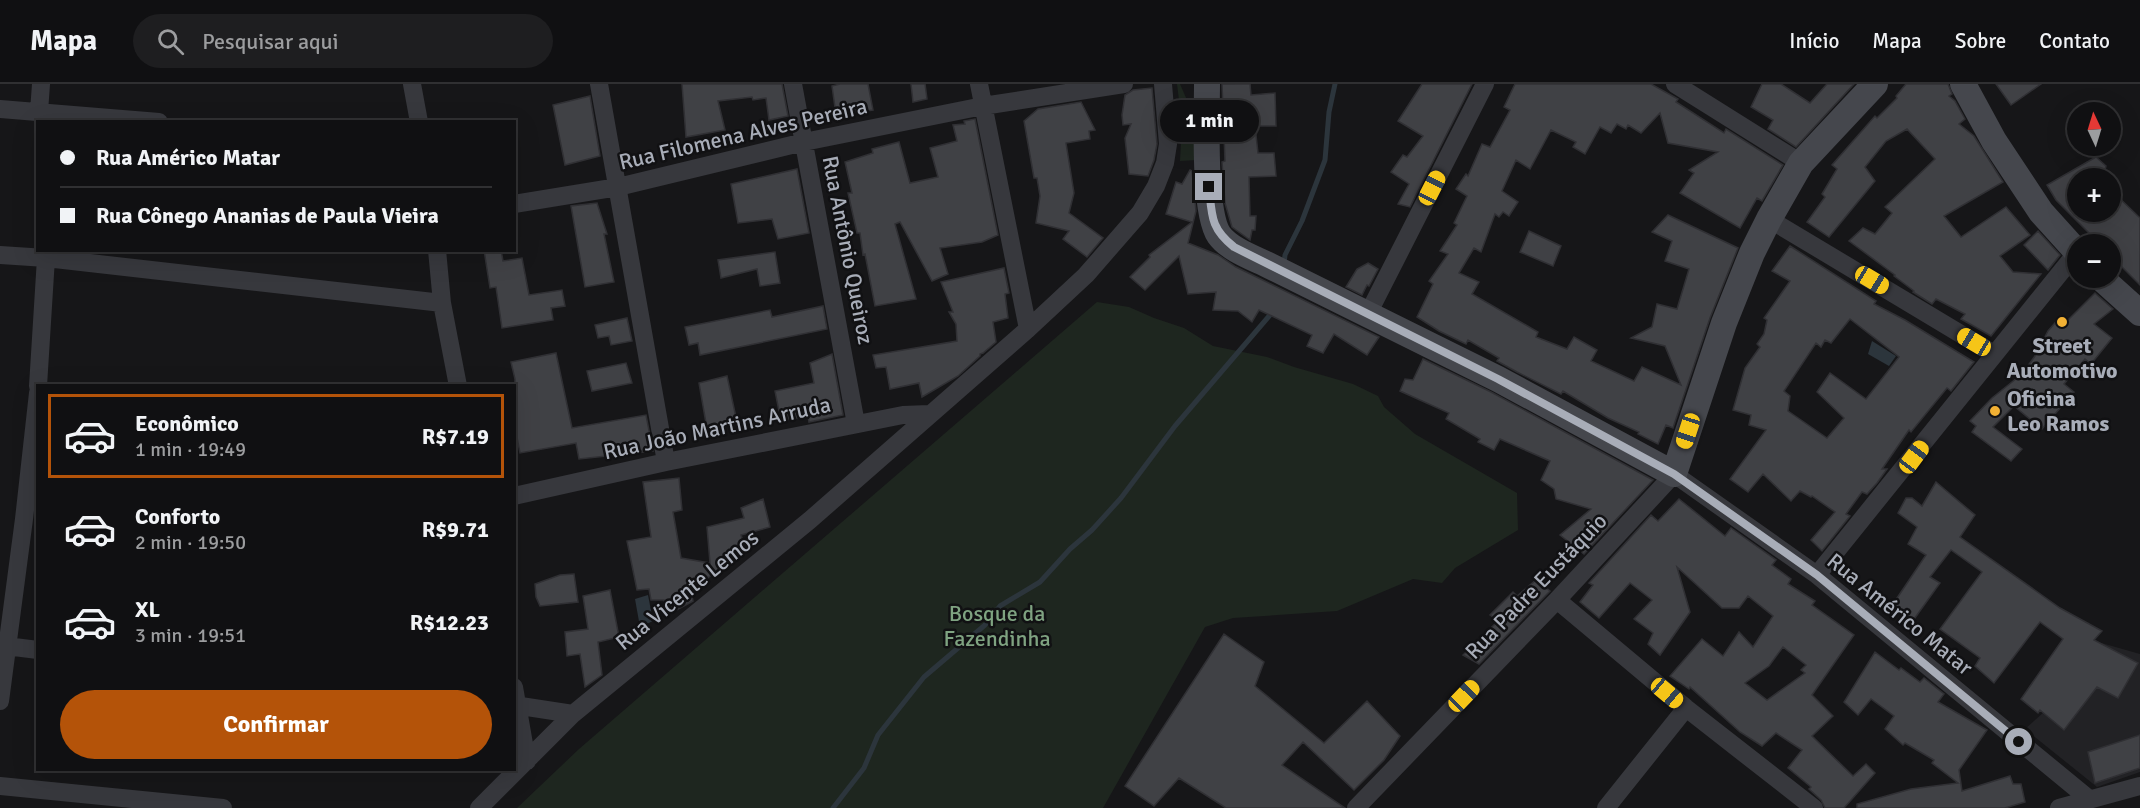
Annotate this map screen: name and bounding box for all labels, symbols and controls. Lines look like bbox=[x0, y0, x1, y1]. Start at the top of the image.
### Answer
search box bbox=[133, 14, 553, 68]
text: Mapa bbox=[30, 24, 97, 58]
icon: search bbox=[154, 25, 187, 58]
text: Pesquisar aqui bbox=[202, 28, 339, 55]
text: Início bbox=[1789, 28, 1839, 54]
text: Mapa bbox=[1872, 28, 1922, 54]
text: Sobre bbox=[1955, 28, 2006, 54]
text: Contato bbox=[2039, 28, 2110, 54]
street label: Rua Filomena Alves Pereira bbox=[616, 92, 870, 176]
callout: 1 min bbox=[1160, 100, 1258, 142]
north arrow bbox=[2067, 102, 2121, 156]
map controls bbox=[2067, 102, 2121, 288]
text: 1 min bbox=[1185, 108, 1234, 133]
text: Rua Américo Matar bbox=[96, 144, 280, 171]
street label: Rua Antônio Queiroz bbox=[816, 154, 880, 347]
car bbox=[1416, 168, 1448, 208]
button: + bbox=[2067, 168, 2121, 222]
route end bbox=[1195, 173, 1222, 200]
text: Rua Cônego Ananias de Paula Vieira bbox=[96, 202, 439, 229]
button: − bbox=[2067, 234, 2121, 288]
car bbox=[1852, 263, 1892, 297]
marker: Street Automotivo bbox=[2055, 315, 2069, 329]
car bbox=[1954, 325, 1994, 359]
place label: Street Automotivo bbox=[2006, 332, 2118, 384]
place label: Oficina Leo Ramos bbox=[2007, 385, 2109, 437]
street label: Rua João Martins Arruda bbox=[601, 391, 833, 465]
marker: Oficina Leo Ramos bbox=[1988, 404, 2002, 418]
icon: car bbox=[63, 409, 117, 463]
text: Econômico bbox=[135, 410, 239, 437]
car bbox=[1674, 411, 1702, 451]
text: R$7.19 bbox=[422, 423, 489, 450]
text: 1 min · 19:49 bbox=[135, 437, 246, 462]
car bbox=[1896, 437, 1932, 477]
icon: car bbox=[63, 502, 117, 556]
text: Conforto bbox=[135, 503, 220, 530]
street label: Rua Padre Eustáquio bbox=[1459, 507, 1613, 665]
text: R$9.71 bbox=[422, 516, 489, 543]
street label: Rua Vicente Lemos bbox=[610, 524, 764, 656]
text: 2 min · 19:50 bbox=[135, 530, 246, 555]
street label: Rua Américo Matar bbox=[1822, 547, 1978, 681]
icon: car bbox=[63, 595, 117, 649]
text: XL bbox=[135, 596, 160, 623]
park label: Bosque da Fazendinha bbox=[943, 600, 1051, 652]
text: R$12.23 bbox=[410, 609, 489, 636]
text: 3 min · 19:51 bbox=[135, 623, 246, 648]
car bbox=[1647, 675, 1687, 711]
car bbox=[1445, 677, 1483, 715]
button: Confirmar bbox=[60, 690, 492, 759]
route start bbox=[2005, 728, 2032, 755]

